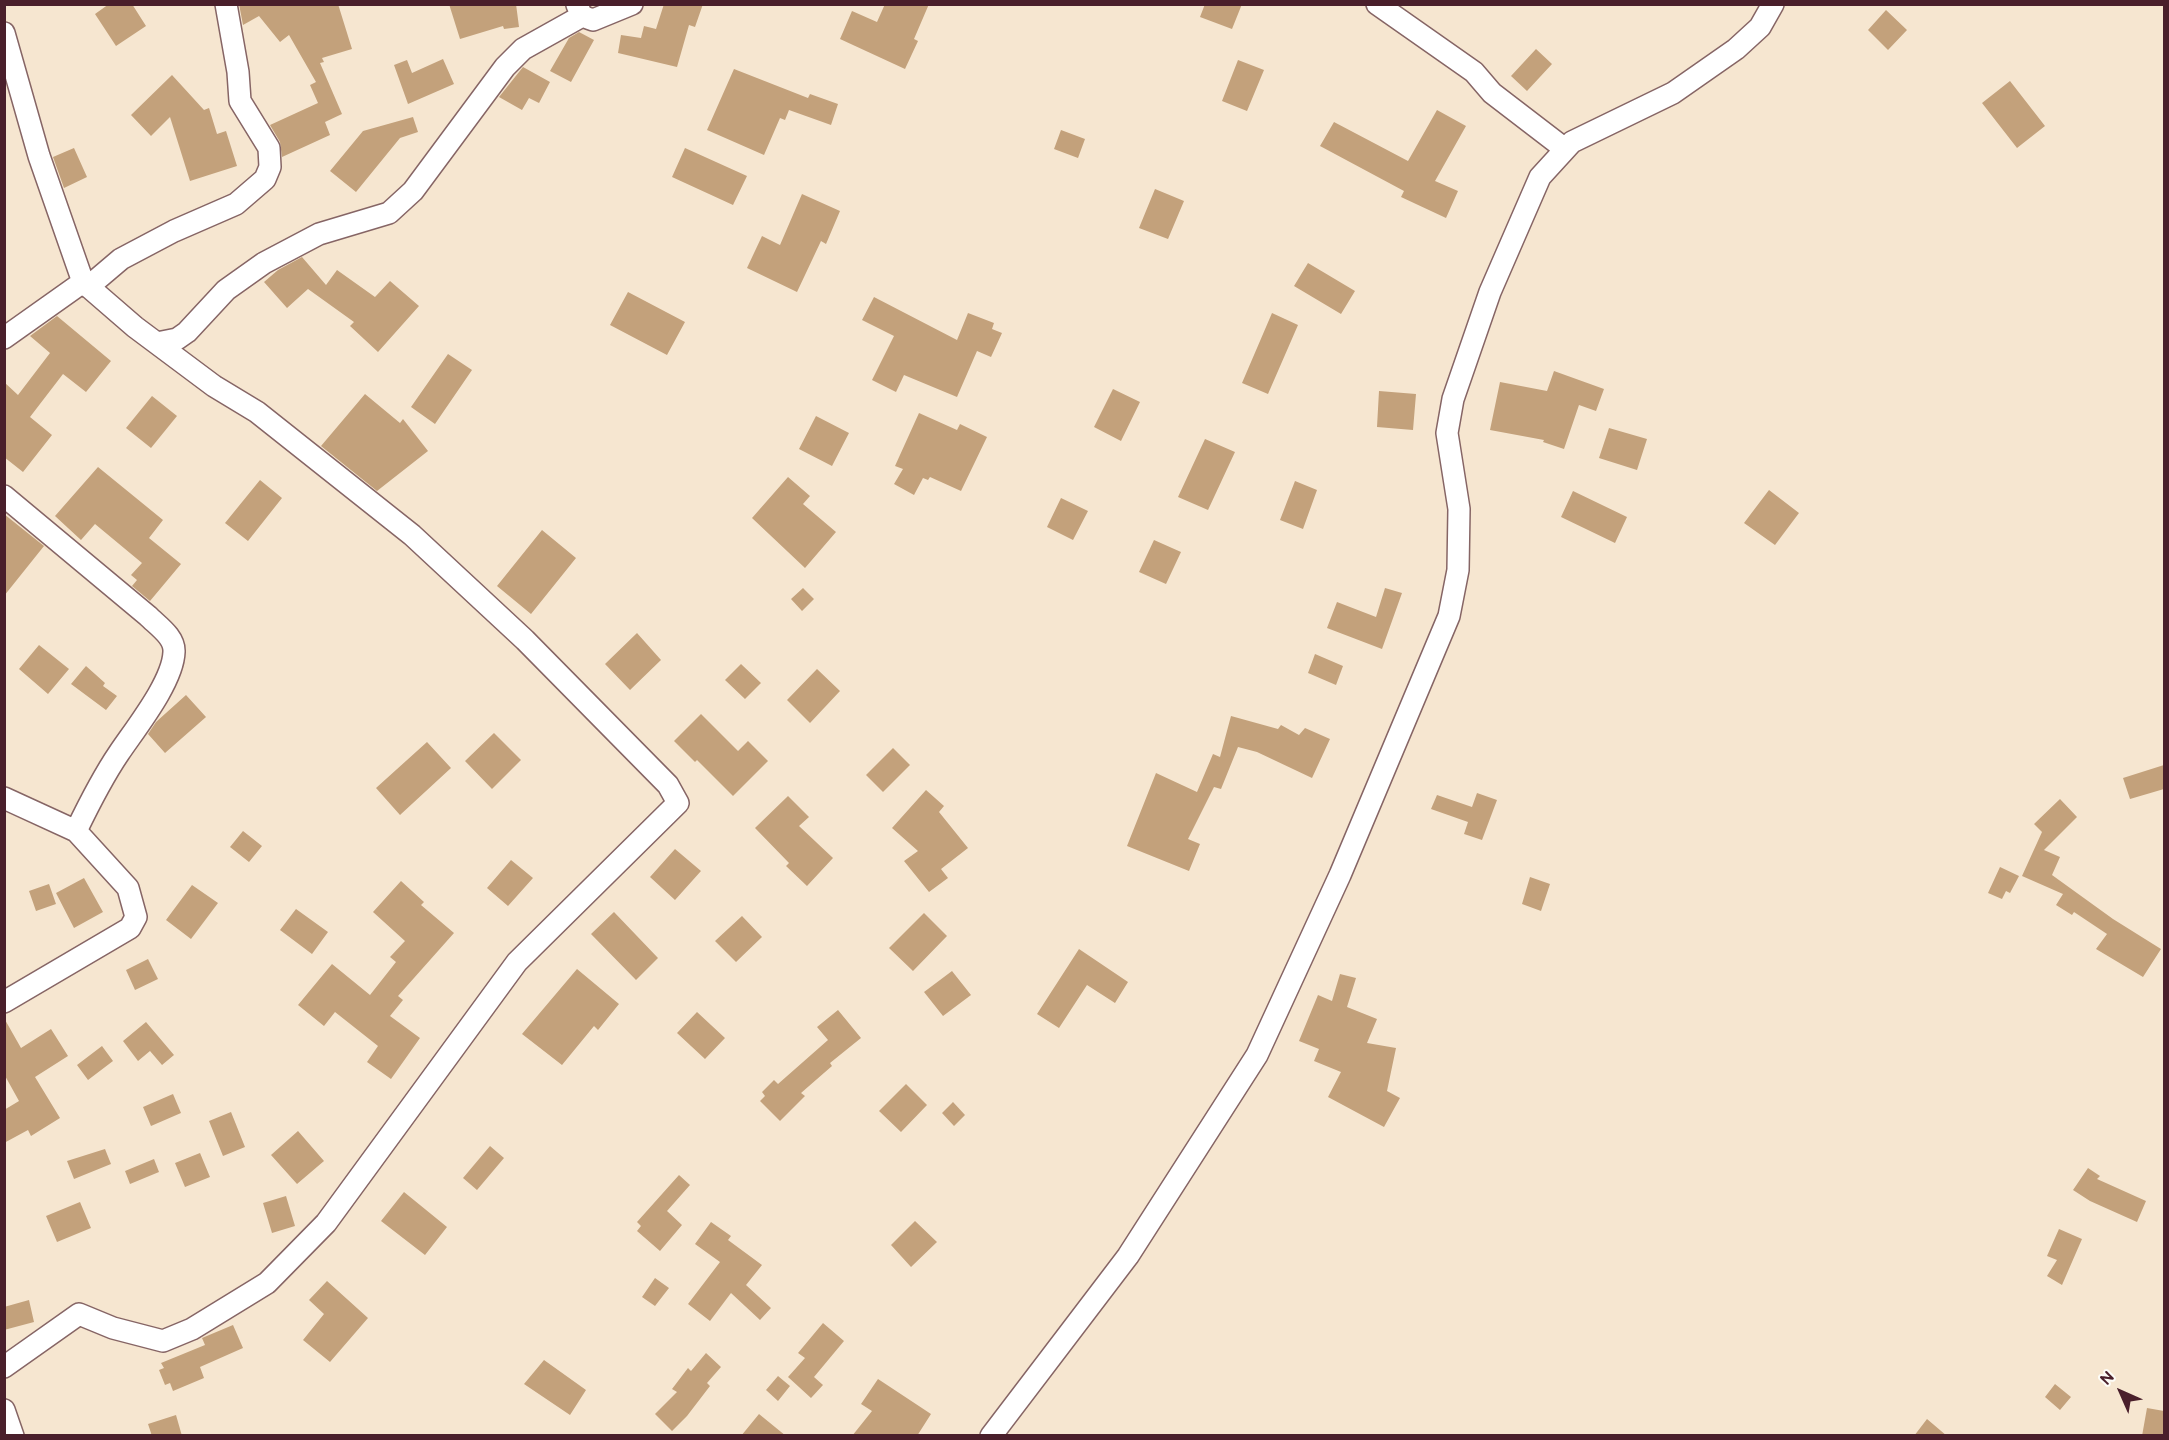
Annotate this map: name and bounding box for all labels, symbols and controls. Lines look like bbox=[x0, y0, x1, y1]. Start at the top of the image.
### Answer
north arrow bbox=[2091, 1362, 2151, 1422]
text: N bbox=[2097, 1368, 2119, 1390]

